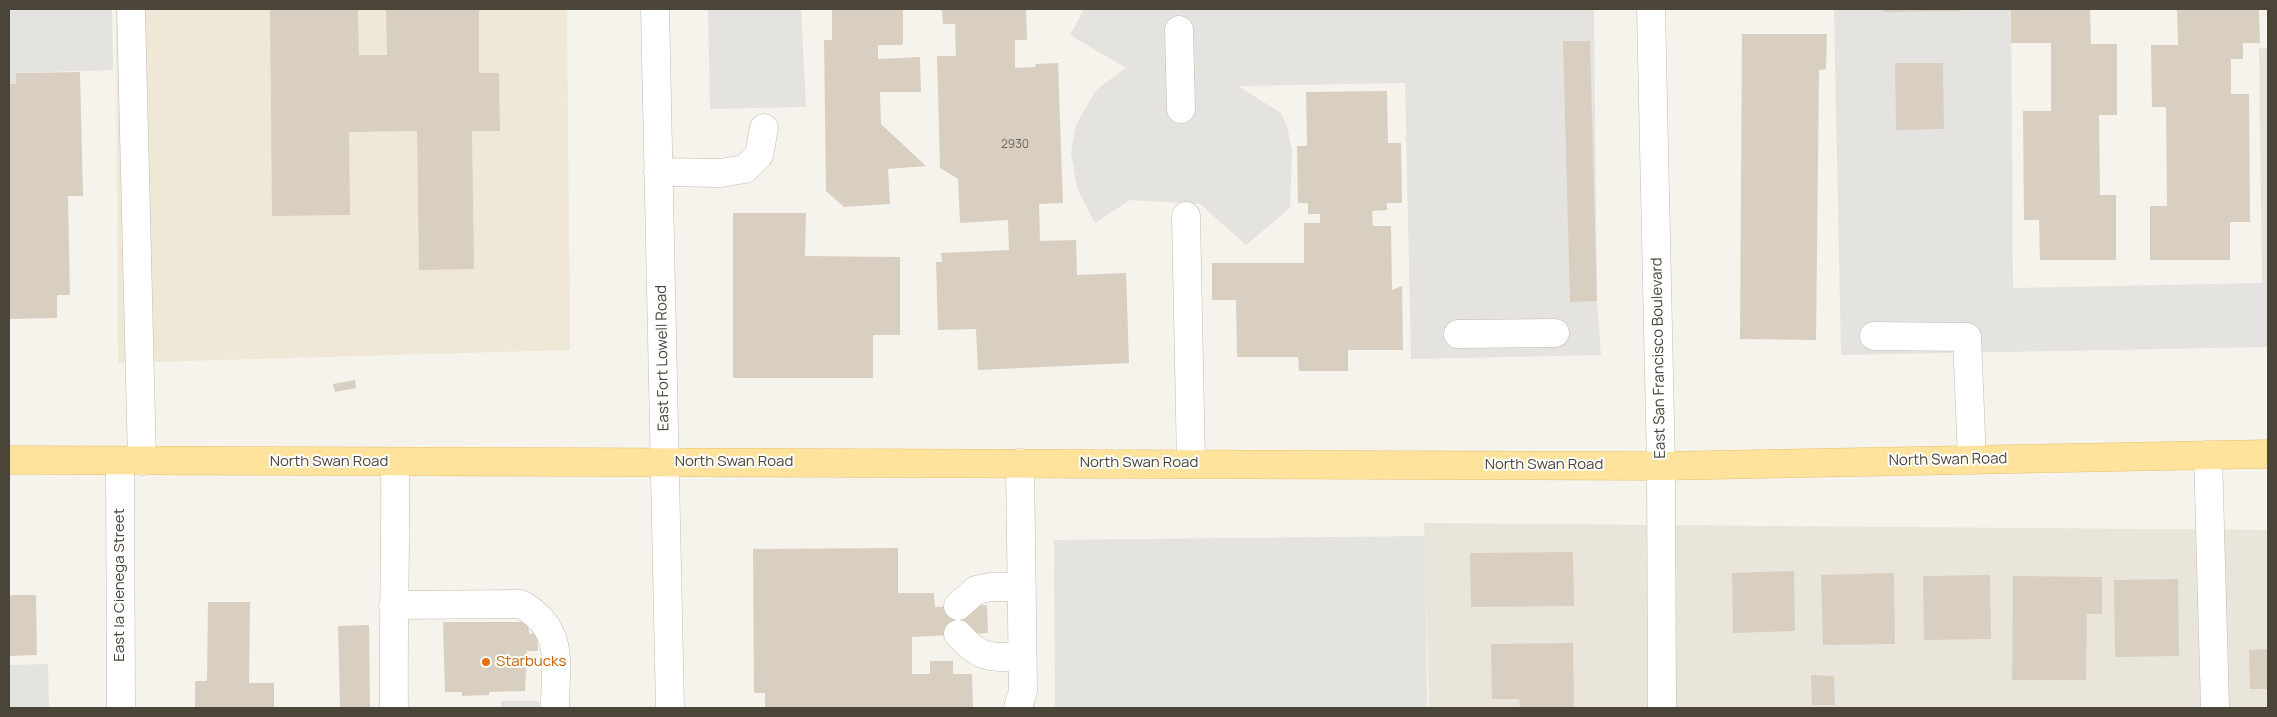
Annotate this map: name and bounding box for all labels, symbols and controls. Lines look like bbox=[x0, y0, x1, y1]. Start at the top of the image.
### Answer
house number: 2930 bbox=[1001, 138, 1029, 152]
street label: East San Francisco Boulevard bbox=[1648, 257, 1670, 459]
street label: East Fort Lowell Road bbox=[653, 285, 673, 431]
street label: North Swan Road bbox=[1889, 450, 2007, 470]
street label: North Swan Road bbox=[270, 453, 388, 471]
street label: North Swan Road bbox=[675, 453, 793, 471]
street label: North Swan Road bbox=[1080, 454, 1198, 472]
street label: North Swan Road bbox=[1485, 456, 1603, 474]
street label: East la Cienega Street bbox=[111, 508, 129, 662]
place label: Starbucks bbox=[496, 653, 566, 671]
marker: Starbucks bbox=[480, 656, 492, 668]

